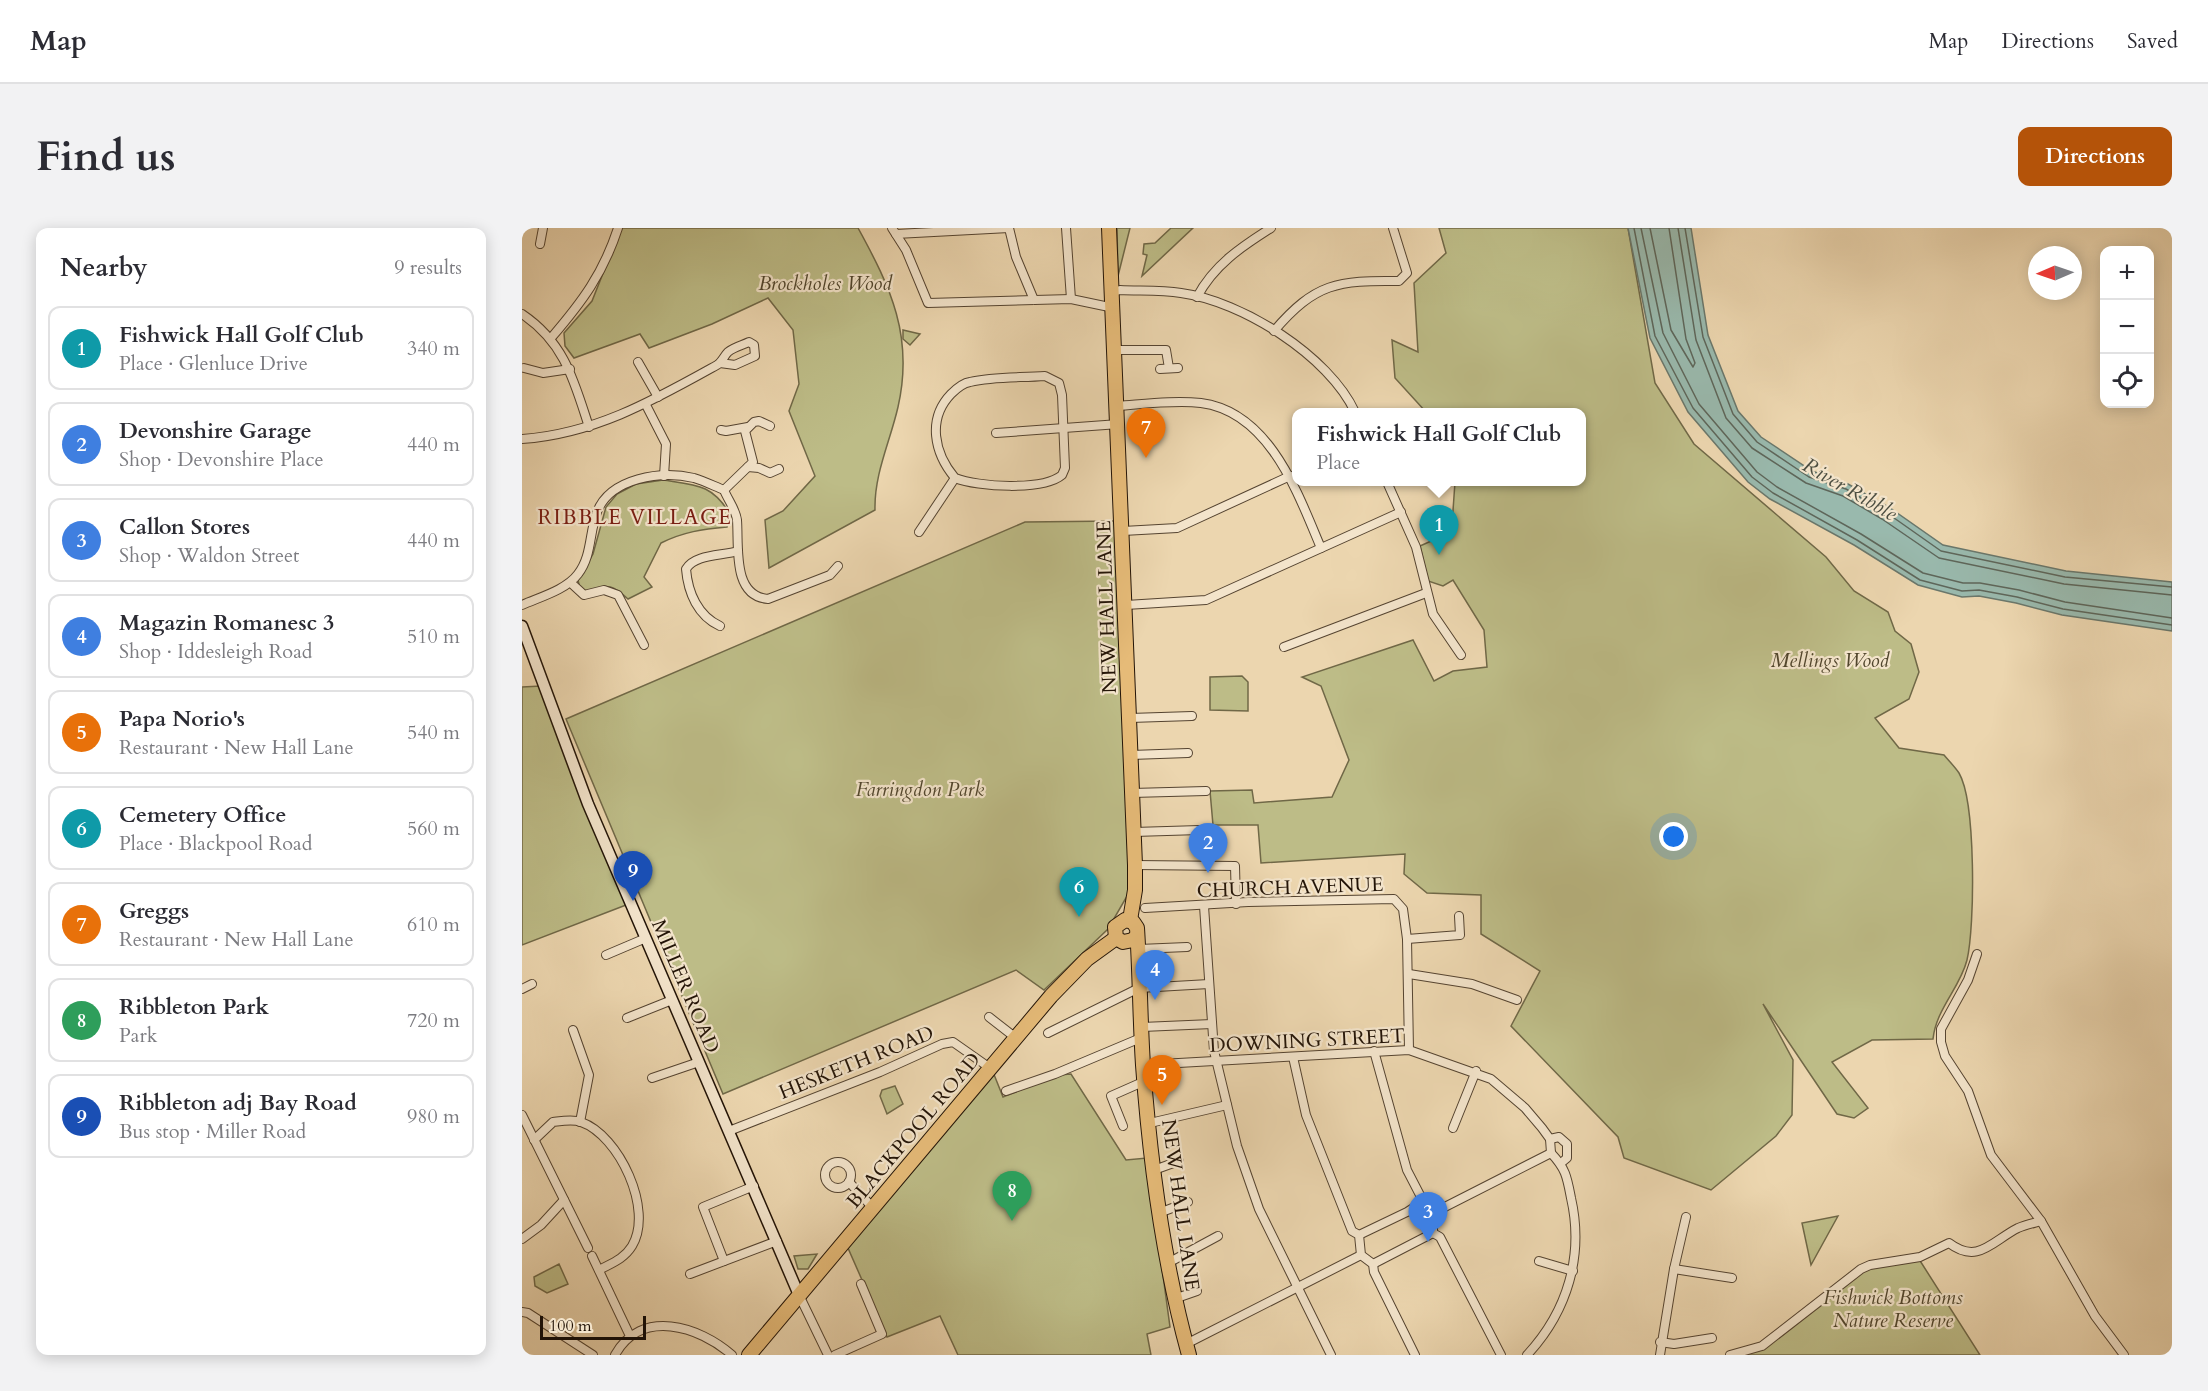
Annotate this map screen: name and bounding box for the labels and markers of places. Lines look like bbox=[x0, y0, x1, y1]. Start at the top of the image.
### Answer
pin: 7 bbox=[1126, 408, 1166, 458]
pin: 1 bbox=[1420, 506, 1458, 555]
pin: 2 bbox=[1188, 824, 1228, 873]
pin: 9 bbox=[614, 852, 652, 901]
pin: 6 bbox=[1060, 868, 1098, 917]
pin: 4 bbox=[1136, 950, 1174, 1000]
pin: 5 bbox=[1142, 1056, 1182, 1105]
pin: 8 bbox=[992, 1172, 1032, 1221]
pin: 3 bbox=[1408, 1192, 1448, 1242]

